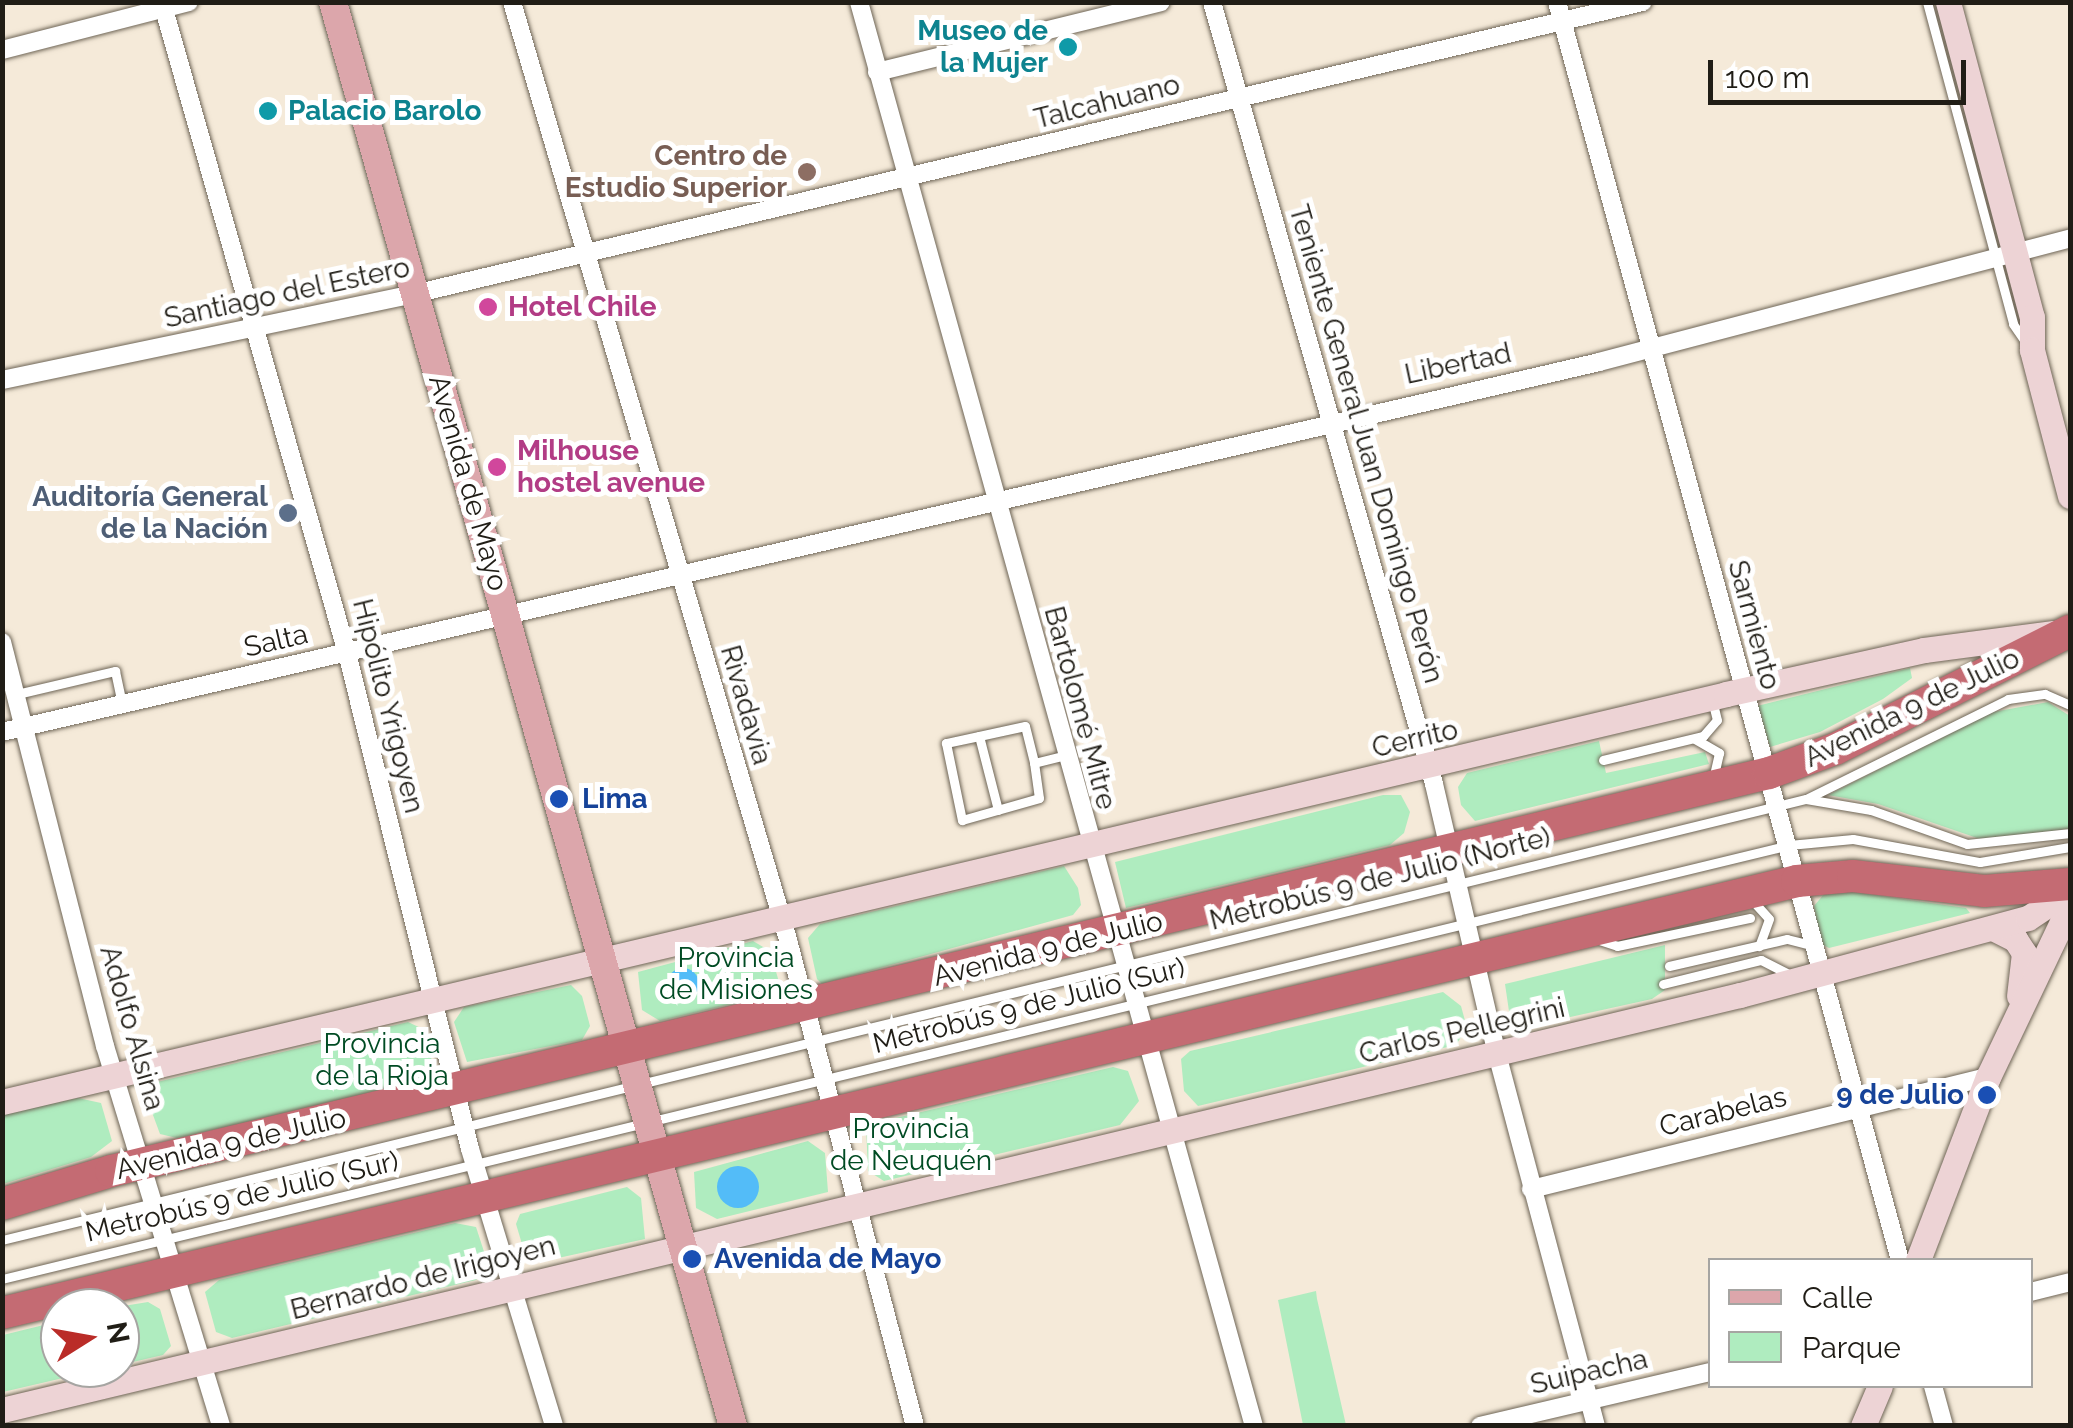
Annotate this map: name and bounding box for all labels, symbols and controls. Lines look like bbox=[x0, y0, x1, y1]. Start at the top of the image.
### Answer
place label: Museo de la Mujer bbox=[917, 14, 1048, 80]
marker: Museo de la Mujer bbox=[1057, 36, 1079, 58]
scale bar bbox=[1713, 40, 1970, 102]
text: 100 m bbox=[1725, 60, 1810, 95]
street label: Talcahuano bbox=[1031, 68, 1183, 136]
place label: Palacio Barolo bbox=[288, 94, 481, 128]
marker: Palacio Barolo bbox=[257, 100, 279, 122]
place label: Centro de Estudio Superior bbox=[565, 139, 787, 205]
marker: Centro de Estudio Superior bbox=[796, 161, 818, 183]
street label: Teniente General Juan Domingo Perón bbox=[1281, 200, 1451, 688]
street label: Santiago del Estero bbox=[161, 250, 413, 336]
place label: Hotel Chile bbox=[508, 290, 657, 324]
marker: Hotel Chile bbox=[477, 296, 499, 318]
street label: Libertad bbox=[1402, 336, 1514, 392]
street label: Avenida de Mayo bbox=[421, 371, 515, 595]
place label: Milhouse hostel avenue bbox=[517, 434, 706, 500]
marker: Milhouse hostel avenue bbox=[486, 456, 508, 478]
place label: Auditoría General de la Nación bbox=[32, 480, 268, 546]
marker: Auditoría General de la Nación bbox=[277, 502, 299, 524]
street label: Sarmiento bbox=[1721, 557, 1787, 693]
street label: Hipólito Yrigoyen bbox=[345, 595, 431, 817]
street label: Bartolomé Mitre bbox=[1037, 603, 1123, 813]
street label: Salta bbox=[241, 617, 311, 665]
street label: Rivadavia bbox=[713, 641, 779, 769]
street label: Avenida 9 de Julio bbox=[1799, 641, 2025, 775]
street label: Cerrito bbox=[1369, 713, 1461, 765]
place label: Lima bbox=[582, 782, 648, 816]
marker: Lima bbox=[546, 786, 572, 812]
street label: Metrobús 9 de Julio (Norte) bbox=[1206, 820, 1554, 938]
street label: Avenida 9 de Julio bbox=[929, 904, 1167, 994]
street label: Adolfo Alsina bbox=[92, 941, 172, 1115]
park label: Provincia de Misiones bbox=[659, 941, 813, 1007]
street label: Metrobús 9 de Julio (Sur) bbox=[869, 951, 1189, 1061]
street label: Carlos Pellegrini bbox=[1356, 991, 1568, 1071]
park label: Provincia de la Rioja bbox=[315, 1027, 449, 1093]
place label: 9 de Julio bbox=[1835, 1078, 1964, 1112]
street label: Carabelas bbox=[1656, 1080, 1790, 1144]
marker: 9 de Julio bbox=[1974, 1082, 2000, 1108]
street label: Avenida 9 de Julio bbox=[112, 1101, 350, 1187]
park label: Provincia de Neuquén bbox=[830, 1112, 992, 1178]
street label: Metrobús 9 de Julio (Sur) bbox=[82, 1145, 402, 1249]
street label: Bernardo de Irigoyen bbox=[287, 1229, 559, 1327]
place label: Avenida de Mayo bbox=[714, 1242, 941, 1276]
marker: Avenida de Mayo bbox=[679, 1246, 705, 1272]
legend bbox=[1708, 1258, 2033, 1388]
text: Calle bbox=[1802, 1280, 1873, 1315]
north arrow bbox=[40, 1288, 140, 1388]
text: N bbox=[100, 1319, 136, 1346]
text: Parque bbox=[1802, 1330, 1901, 1365]
street label: Suipacha bbox=[1527, 1342, 1651, 1402]

